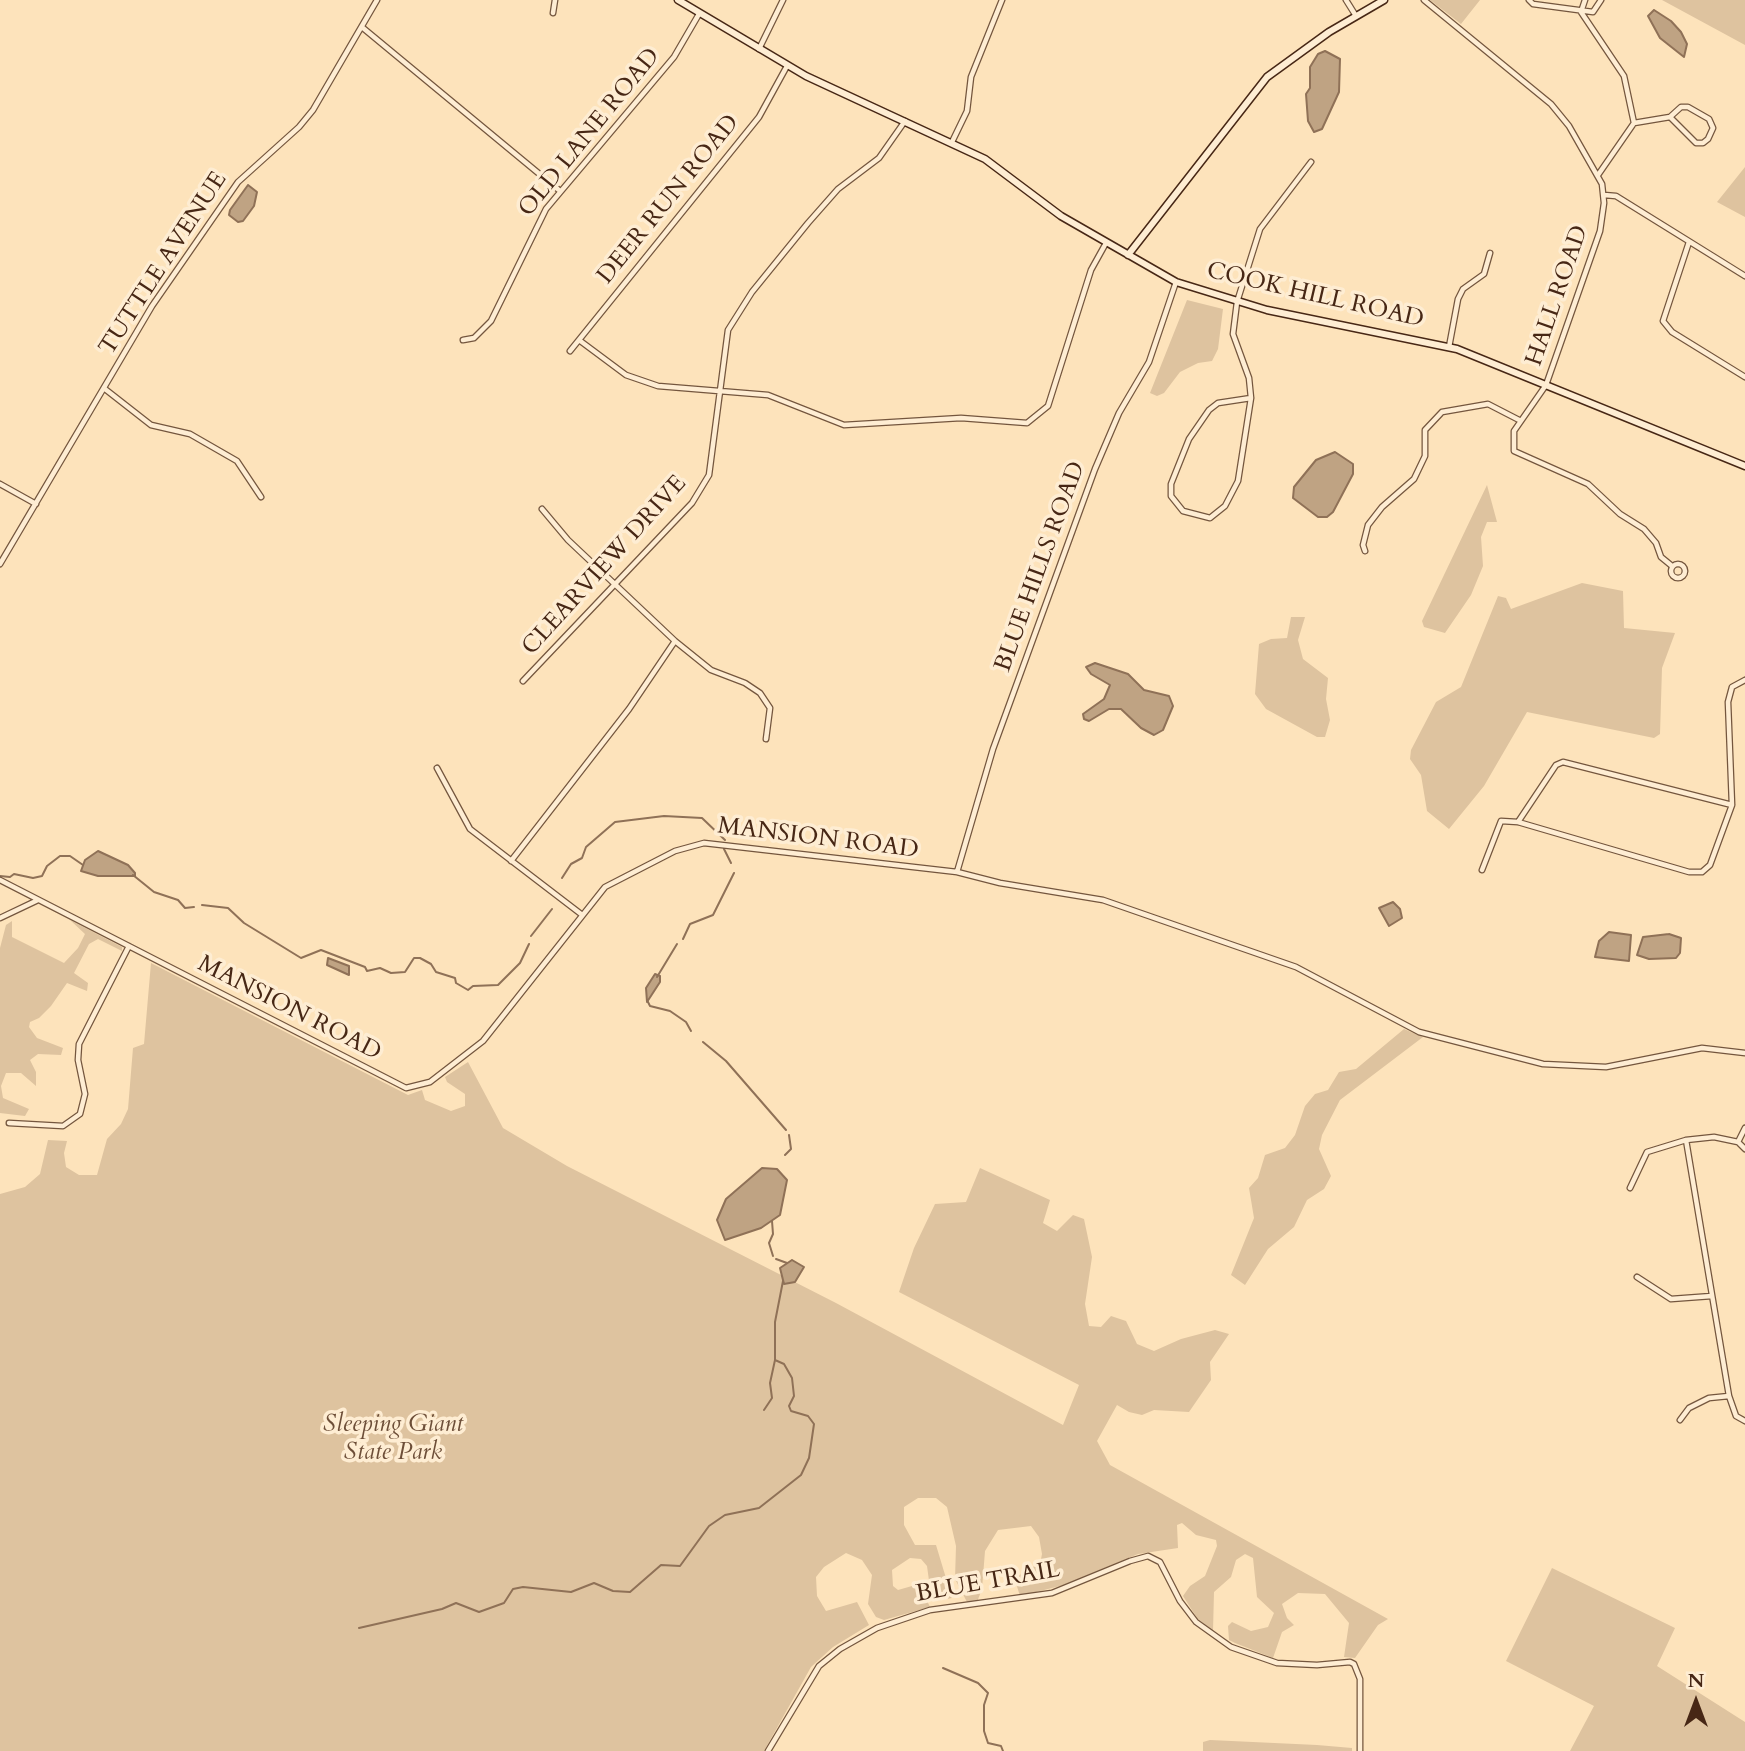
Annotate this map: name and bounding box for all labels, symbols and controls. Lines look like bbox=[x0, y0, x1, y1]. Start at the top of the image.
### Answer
street label: OLD LANE ROAD bbox=[513, 43, 667, 223]
street label: DEER RUN ROAD bbox=[592, 110, 746, 290]
street label: TUTTLE AVENUE bbox=[94, 167, 234, 361]
street label: HALL ROAD bbox=[1521, 222, 1595, 370]
street label: COOK HILL ROAD bbox=[1204, 257, 1426, 335]
street label: BLUE HILLS ROAD bbox=[990, 458, 1092, 676]
street label: CLEARVIEW DRIVE bbox=[517, 470, 693, 662]
street label: MANSION ROAD bbox=[716, 812, 920, 866]
street label: MANSION ROAD bbox=[192, 950, 386, 1068]
park label: Sleeping Giant State Park bbox=[323, 1411, 463, 1467]
street label: BLUE TRAIL bbox=[914, 1556, 1062, 1610]
north arrow bbox=[1661, 1667, 1731, 1737]
text: N bbox=[1688, 1668, 1704, 1694]

